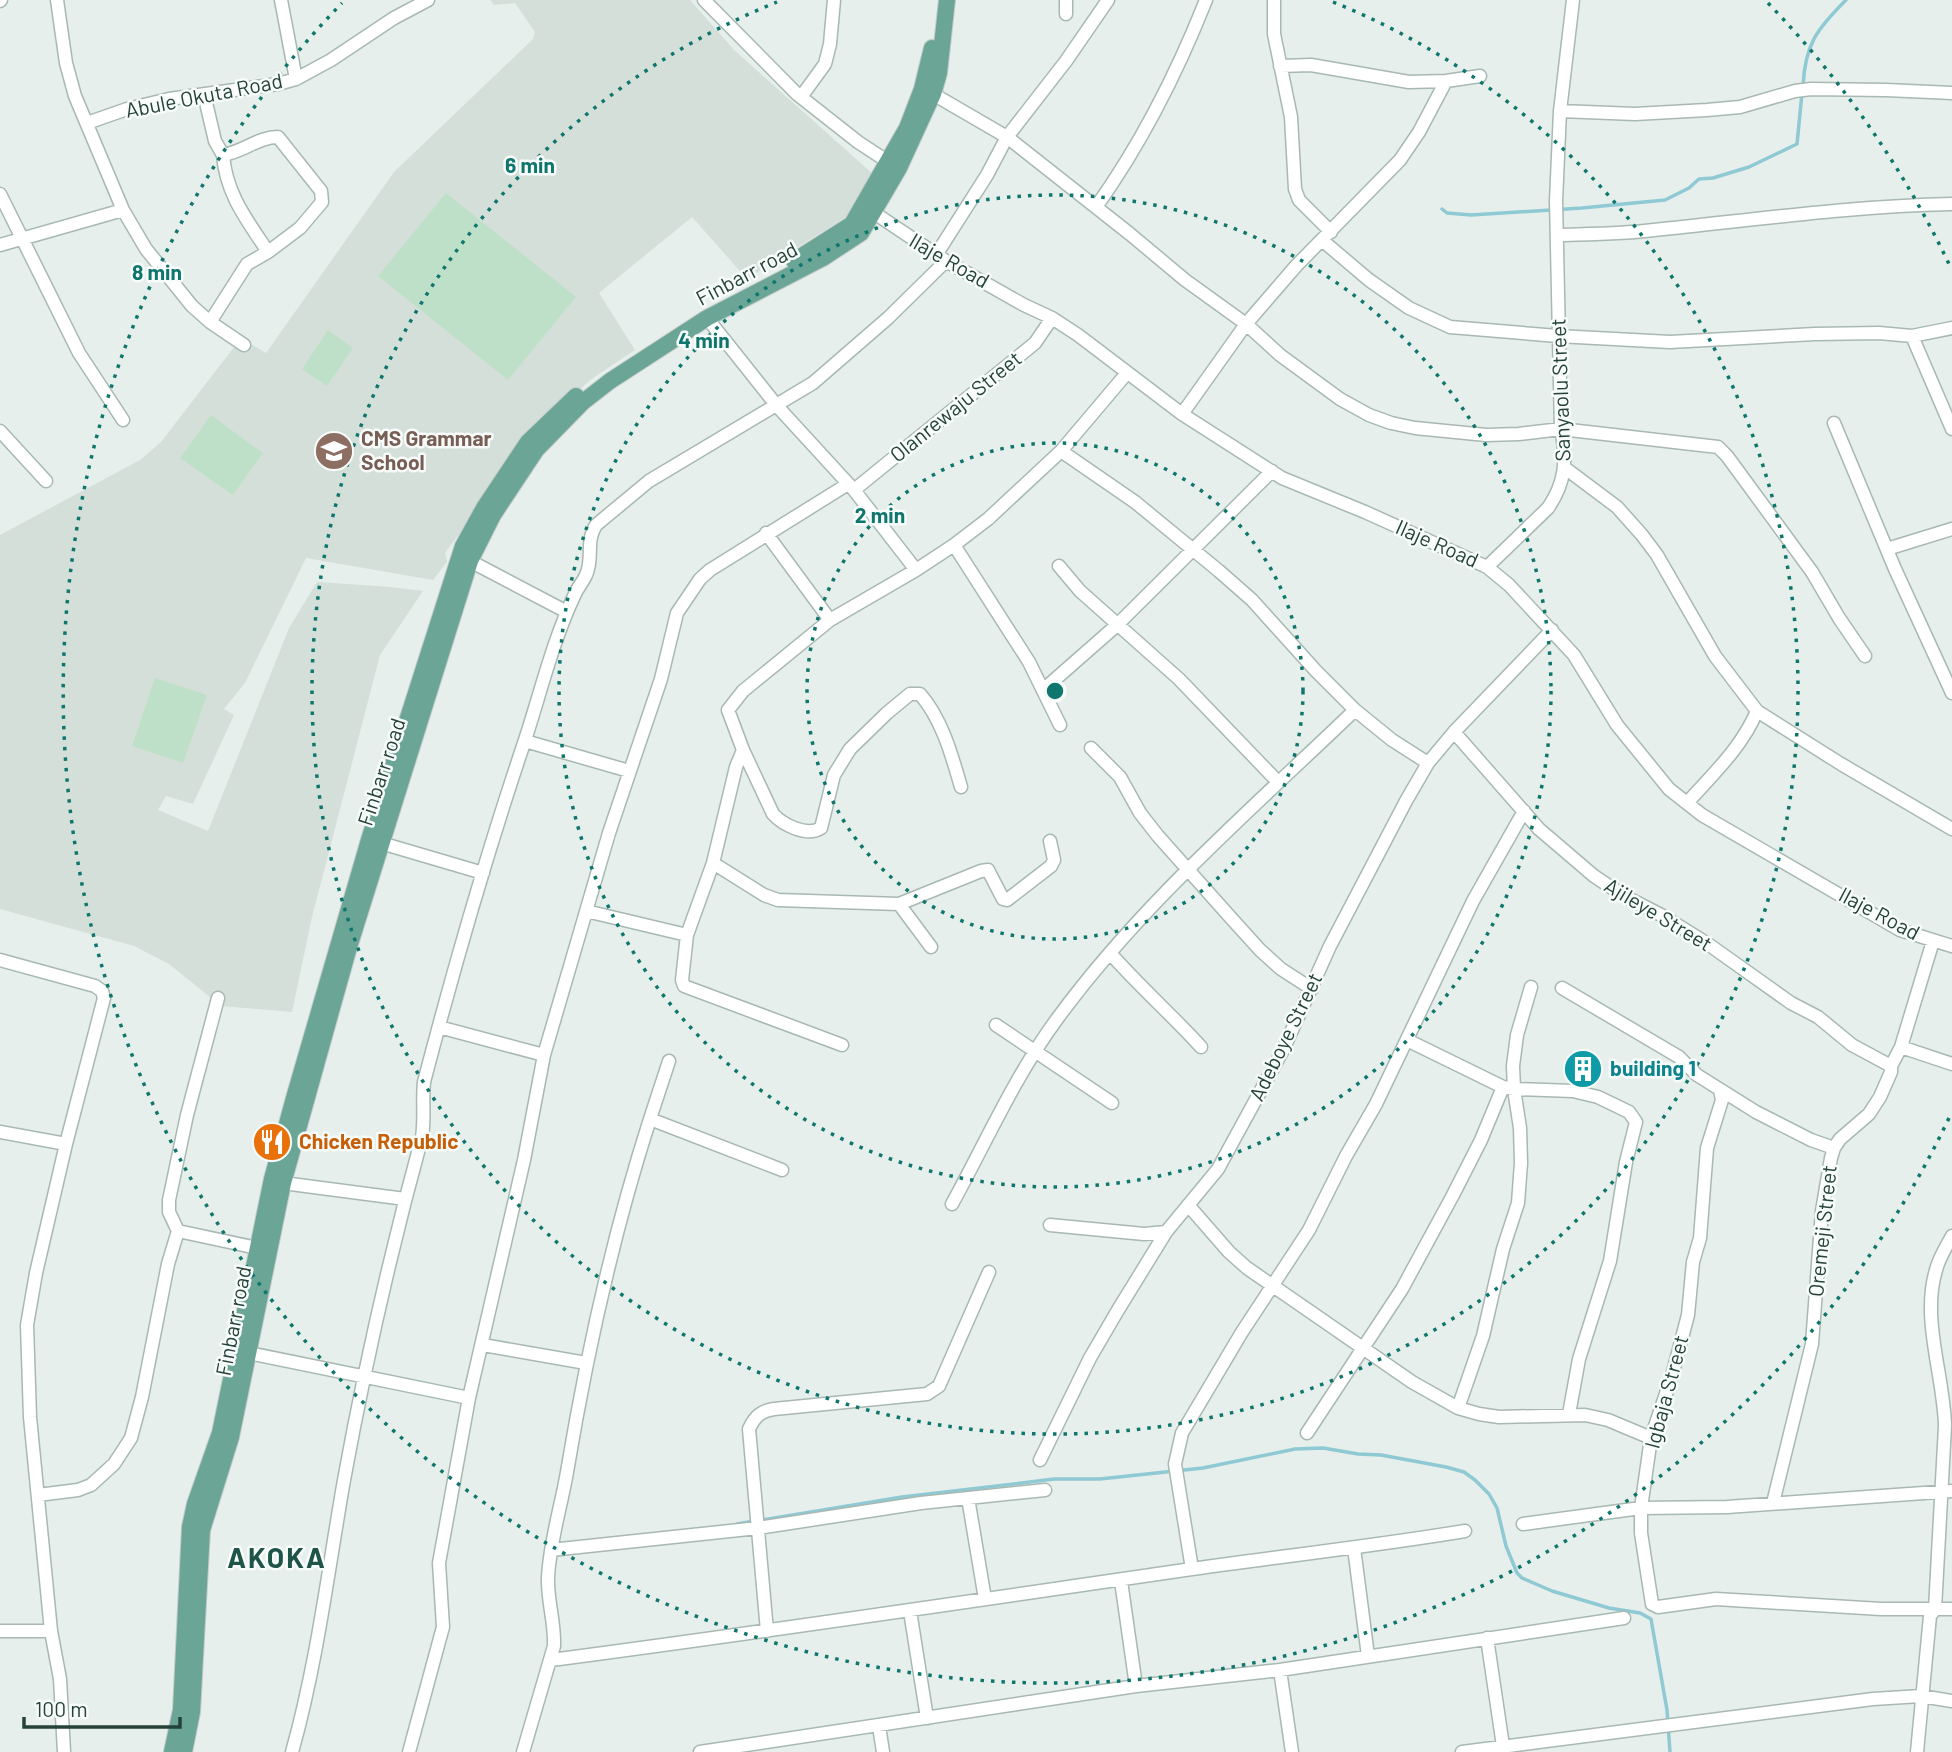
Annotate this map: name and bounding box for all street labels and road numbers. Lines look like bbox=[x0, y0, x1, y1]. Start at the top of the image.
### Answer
street label: Abule Okuta Road bbox=[123, 67, 284, 122]
street label: Ilaje Road bbox=[905, 227, 994, 293]
street label: Finbarr road bbox=[691, 235, 801, 310]
street label: Sanyaolu Street bbox=[1545, 318, 1574, 462]
street label: Olanrewaju Street bbox=[884, 345, 1026, 467]
street label: Ilaje Road bbox=[1392, 513, 1483, 572]
street label: Finbarr road bbox=[351, 715, 410, 828]
street label: Ajileye Street bbox=[1600, 872, 1717, 956]
street label: Ilaje Road bbox=[1835, 881, 1924, 944]
street label: Adeboye Street bbox=[1243, 968, 1326, 1105]
street label: Oremeji Street bbox=[1802, 1164, 1841, 1298]
street label: Finbarr road bbox=[210, 1264, 255, 1378]
street label: Igbaja Street bbox=[1638, 1332, 1693, 1451]

